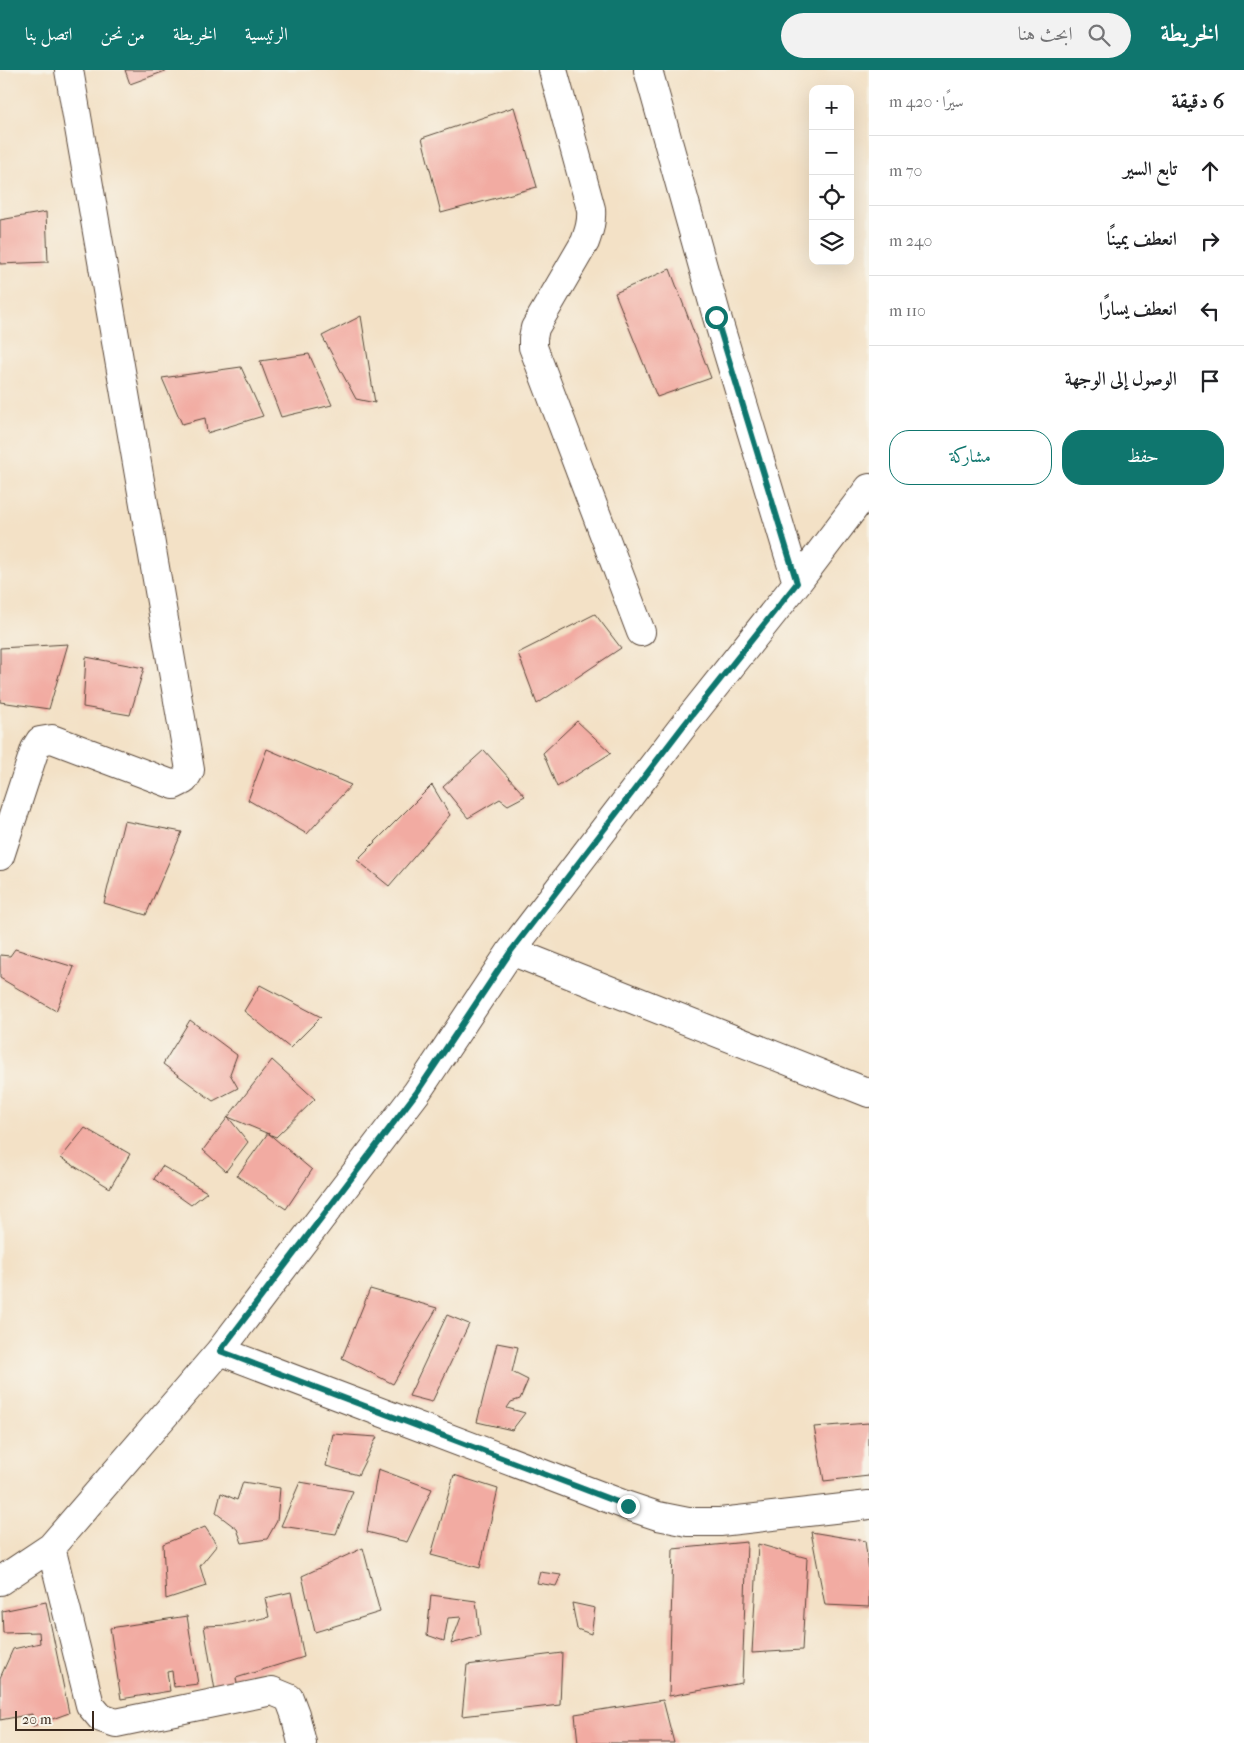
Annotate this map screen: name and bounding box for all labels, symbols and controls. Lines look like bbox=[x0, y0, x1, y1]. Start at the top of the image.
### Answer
search box bbox=[781, 13, 1131, 58]
text: الخريطة bbox=[1161, 19, 1219, 47]
icon: search bbox=[1085, 21, 1113, 49]
text: ابحث هنا bbox=[1018, 23, 1073, 45]
text: اتصل بنا bbox=[25, 24, 72, 45]
text: من نحن bbox=[100, 24, 145, 45]
text: الخريطة bbox=[173, 24, 217, 45]
text: الرئيسية bbox=[245, 24, 288, 45]
map controls bbox=[809, 85, 854, 265]
button: + bbox=[809, 85, 854, 130]
text: 6 دقيقة bbox=[1171, 89, 1224, 113]
text: سيرًا · 420 m bbox=[889, 92, 964, 111]
button: − bbox=[809, 130, 854, 175]
icon: ahead bbox=[1196, 157, 1224, 185]
text: تابع السير bbox=[1123, 158, 1177, 180]
text: 70 m bbox=[889, 161, 922, 180]
button: locate bbox=[809, 175, 854, 220]
button: layers bbox=[809, 220, 854, 265]
icon: right bbox=[1196, 227, 1224, 255]
text: انعطف يمينًا bbox=[1107, 228, 1177, 250]
text: 240 m bbox=[889, 231, 932, 250]
icon: left bbox=[1196, 297, 1224, 325]
text: انعطف يسارًا bbox=[1099, 298, 1177, 320]
text: 110 m bbox=[889, 301, 926, 320]
route start bbox=[705, 306, 728, 329]
icon: arrive bbox=[1196, 367, 1224, 395]
text: الوصول إلى الوجهة bbox=[1065, 368, 1177, 390]
button: مشاركة bbox=[889, 430, 1052, 485]
button: حفظ bbox=[1062, 430, 1224, 485]
route end bbox=[617, 1495, 640, 1518]
scale bar bbox=[15, 1708, 94, 1731]
text: 20 m bbox=[22, 1711, 52, 1728]

